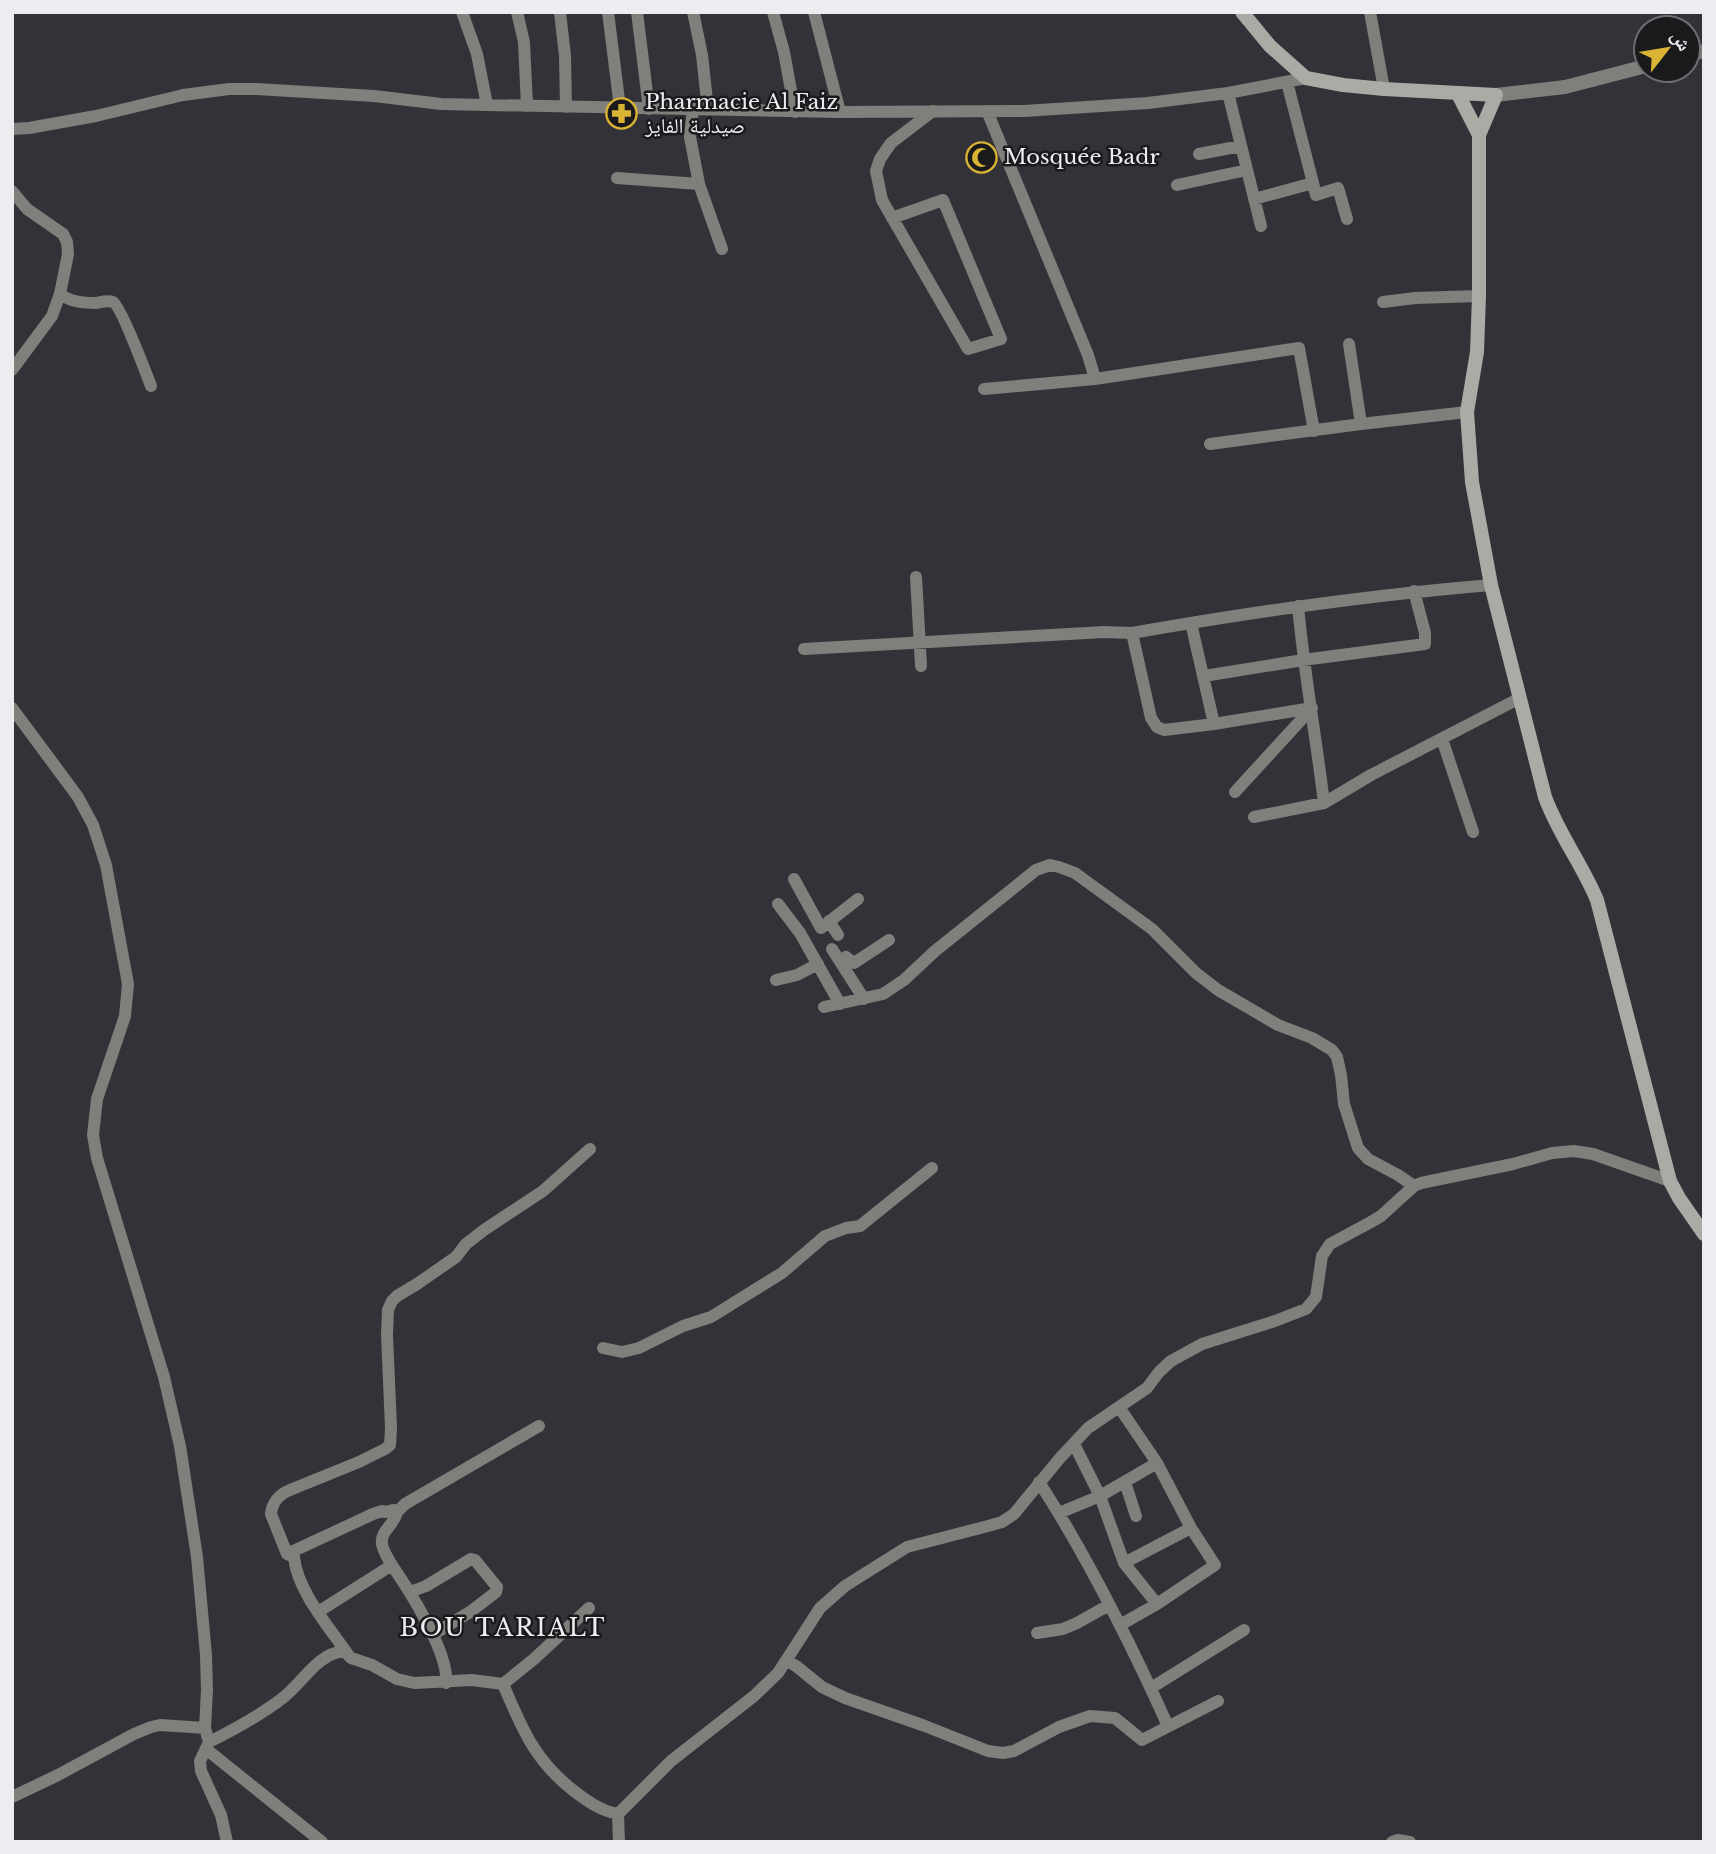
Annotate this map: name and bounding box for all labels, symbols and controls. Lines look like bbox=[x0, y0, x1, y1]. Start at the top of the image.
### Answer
north arrow bbox=[1632, 14, 1702, 84]
text: ش bbox=[1666, 26, 1696, 55]
place label: Pharmacie Al Faiz صيدلية الفايز bbox=[644, 89, 838, 139]
pharmacy icon: Pharmacie Al Faiz صيدلية الفايز bbox=[605, 97, 639, 131]
mosque icon: Mosquée Badr bbox=[964, 140, 998, 174]
place label: Mosquée Badr bbox=[1004, 144, 1159, 170]
district label: BOU TARIALT bbox=[399, 1613, 607, 1642]

